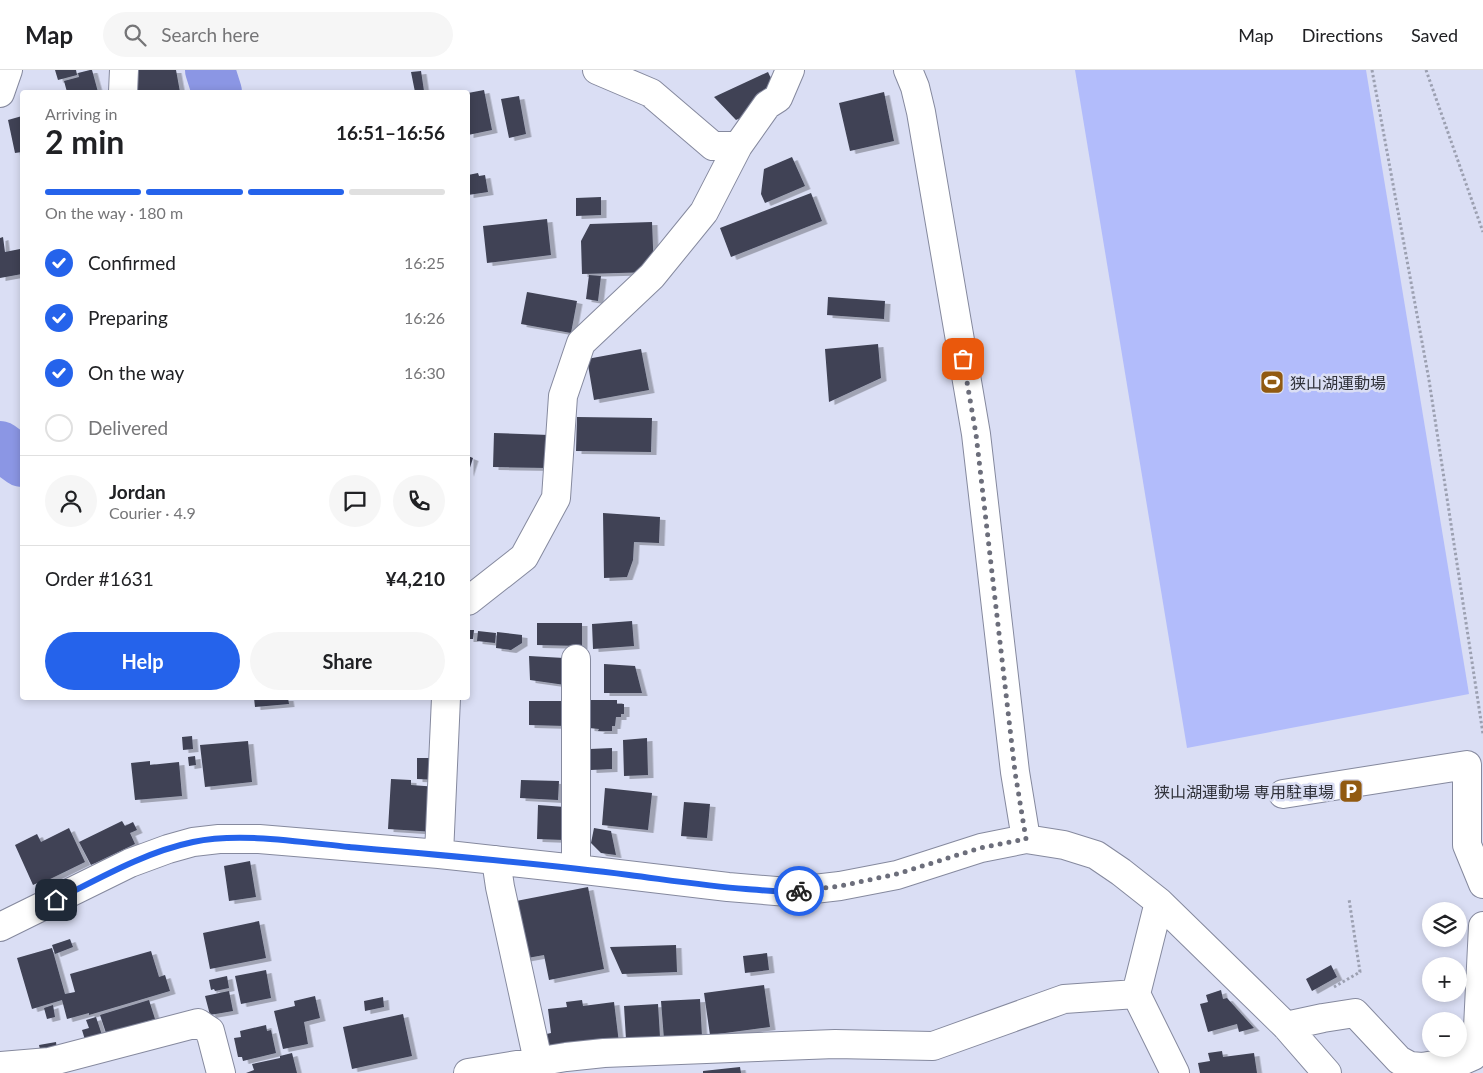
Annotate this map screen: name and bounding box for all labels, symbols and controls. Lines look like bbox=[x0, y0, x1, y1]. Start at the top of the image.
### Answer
search box bbox=[103, 12, 453, 57]
text: Map bbox=[25, 20, 73, 49]
icon: search bbox=[121, 21, 149, 49]
text: Search here bbox=[161, 23, 259, 46]
text: Map bbox=[1238, 24, 1274, 46]
text: Directions bbox=[1302, 24, 1383, 46]
text: Saved bbox=[1411, 24, 1458, 46]
text: Arriving in bbox=[45, 104, 118, 123]
text: 16:51–16:56 bbox=[336, 121, 445, 144]
text: 2 min bbox=[45, 122, 124, 161]
text: On the way · 180 m bbox=[45, 203, 183, 222]
icon: check bbox=[45, 249, 73, 277]
text: Confirmed bbox=[88, 251, 176, 274]
text: 16:25 bbox=[404, 253, 445, 272]
icon: check bbox=[45, 304, 73, 332]
text: Preparing bbox=[88, 306, 168, 329]
text: 16:26 bbox=[404, 308, 445, 327]
pin bbox=[942, 338, 984, 380]
icon: bag bbox=[949, 345, 977, 373]
icon: check bbox=[45, 359, 73, 387]
text: On the way bbox=[88, 361, 184, 384]
text: 16:30 bbox=[404, 363, 445, 382]
sports icon: 狭山湖運動場 bbox=[1259, 369, 1285, 395]
place label: 狭山湖運動場 bbox=[1290, 373, 1386, 392]
text: Delivered bbox=[88, 416, 168, 439]
button: person bbox=[45, 475, 97, 527]
button: chat bbox=[329, 475, 381, 527]
button: phone bbox=[393, 475, 445, 527]
text: Jordan bbox=[109, 480, 166, 503]
text: Courier · 4.9 bbox=[109, 503, 196, 522]
text: Order #1631 bbox=[45, 567, 154, 590]
text: ¥4,210 bbox=[385, 567, 445, 590]
button: Help bbox=[45, 632, 240, 690]
button: Share bbox=[250, 632, 445, 690]
parking icon: 狭山湖運動場 専用駐車場 bbox=[1338, 778, 1364, 804]
place label: 狭山湖運動場 専用駐車場 bbox=[1154, 782, 1334, 801]
courier bbox=[774, 866, 824, 916]
icon: bike bbox=[785, 877, 813, 905]
pin bbox=[35, 879, 77, 921]
icon: home bbox=[42, 886, 70, 914]
map controls bbox=[1422, 902, 1467, 1057]
button: layers bbox=[1422, 902, 1467, 947]
button: + bbox=[1422, 957, 1467, 1002]
button: − bbox=[1422, 1012, 1467, 1057]

